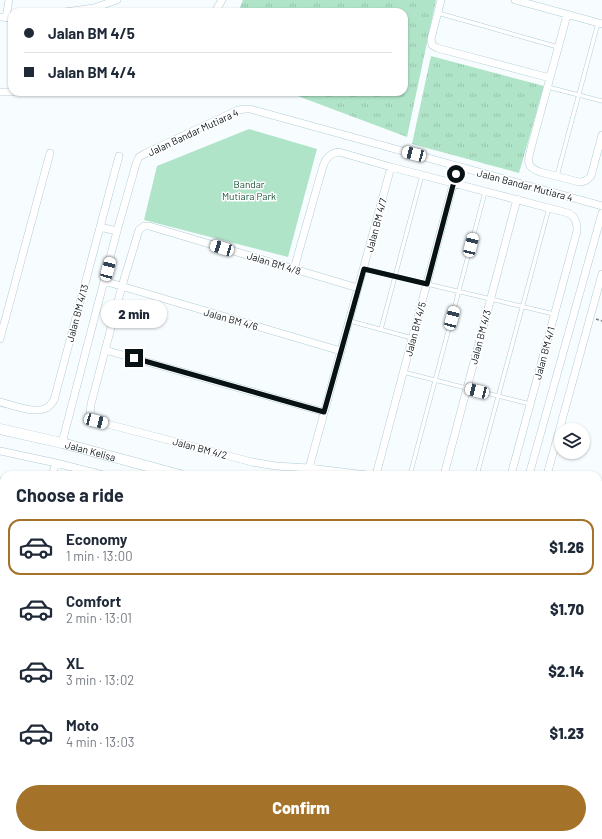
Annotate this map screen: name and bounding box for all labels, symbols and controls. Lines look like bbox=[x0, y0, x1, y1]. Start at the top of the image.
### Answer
text: Jalan BM 4/5 bbox=[48, 24, 135, 42]
text: Jalan BM 4/4 bbox=[48, 63, 136, 81]
street label: Jalan Bandar Mutiara 4 bbox=[146, 106, 240, 158]
car bbox=[401, 145, 427, 163]
route start bbox=[447, 165, 465, 183]
street label: Jalan Bandar Mutiara 4 bbox=[476, 166, 574, 204]
park label: Bandar Mutiara Park bbox=[222, 178, 276, 202]
street label: Jalan BM 4/7 bbox=[363, 196, 389, 253]
car bbox=[462, 232, 480, 258]
car bbox=[209, 239, 235, 257]
street label: Jalan BM 4/8 bbox=[246, 249, 302, 277]
car bbox=[99, 256, 117, 282]
street label: Jalan BM 4/13 bbox=[64, 283, 90, 343]
callout: 2 min bbox=[101, 300, 167, 328]
street label: Jalan BM 4/5 bbox=[402, 301, 428, 357]
car bbox=[443, 305, 461, 331]
text: 2 min bbox=[118, 306, 150, 322]
street label: Jalan BM 4/6 bbox=[203, 306, 259, 332]
street label: Jalan BM 4/3 bbox=[467, 309, 493, 365]
street label: Jalan BM 4/1 bbox=[531, 325, 557, 381]
route end bbox=[125, 349, 143, 367]
car bbox=[464, 382, 490, 400]
car bbox=[83, 412, 109, 430]
map controls bbox=[554, 423, 590, 459]
button: layers bbox=[554, 423, 590, 459]
street label: Jalan BM 4/2 bbox=[171, 435, 229, 461]
street label: Jalan Kelisa bbox=[64, 438, 117, 463]
text: Choose a ride bbox=[16, 484, 124, 506]
icon: car bbox=[18, 529, 54, 565]
text: Economy bbox=[66, 530, 127, 548]
text: $1.26 bbox=[549, 538, 584, 556]
text: 1 min · 13:00 bbox=[66, 548, 133, 564]
icon: car bbox=[18, 591, 54, 627]
text: Comfort bbox=[66, 592, 121, 610]
text: $1.70 bbox=[550, 600, 584, 618]
text: 2 min · 13:01 bbox=[66, 610, 132, 626]
icon: car bbox=[18, 653, 54, 689]
text: XL bbox=[66, 654, 84, 672]
text: $2.14 bbox=[548, 662, 584, 680]
text: 3 min · 13:02 bbox=[66, 672, 134, 688]
icon: car bbox=[18, 715, 54, 751]
text: Moto bbox=[66, 716, 99, 734]
text: $1.23 bbox=[550, 724, 584, 742]
text: 4 min · 13:03 bbox=[66, 734, 134, 750]
button: Confirm bbox=[16, 785, 586, 831]

